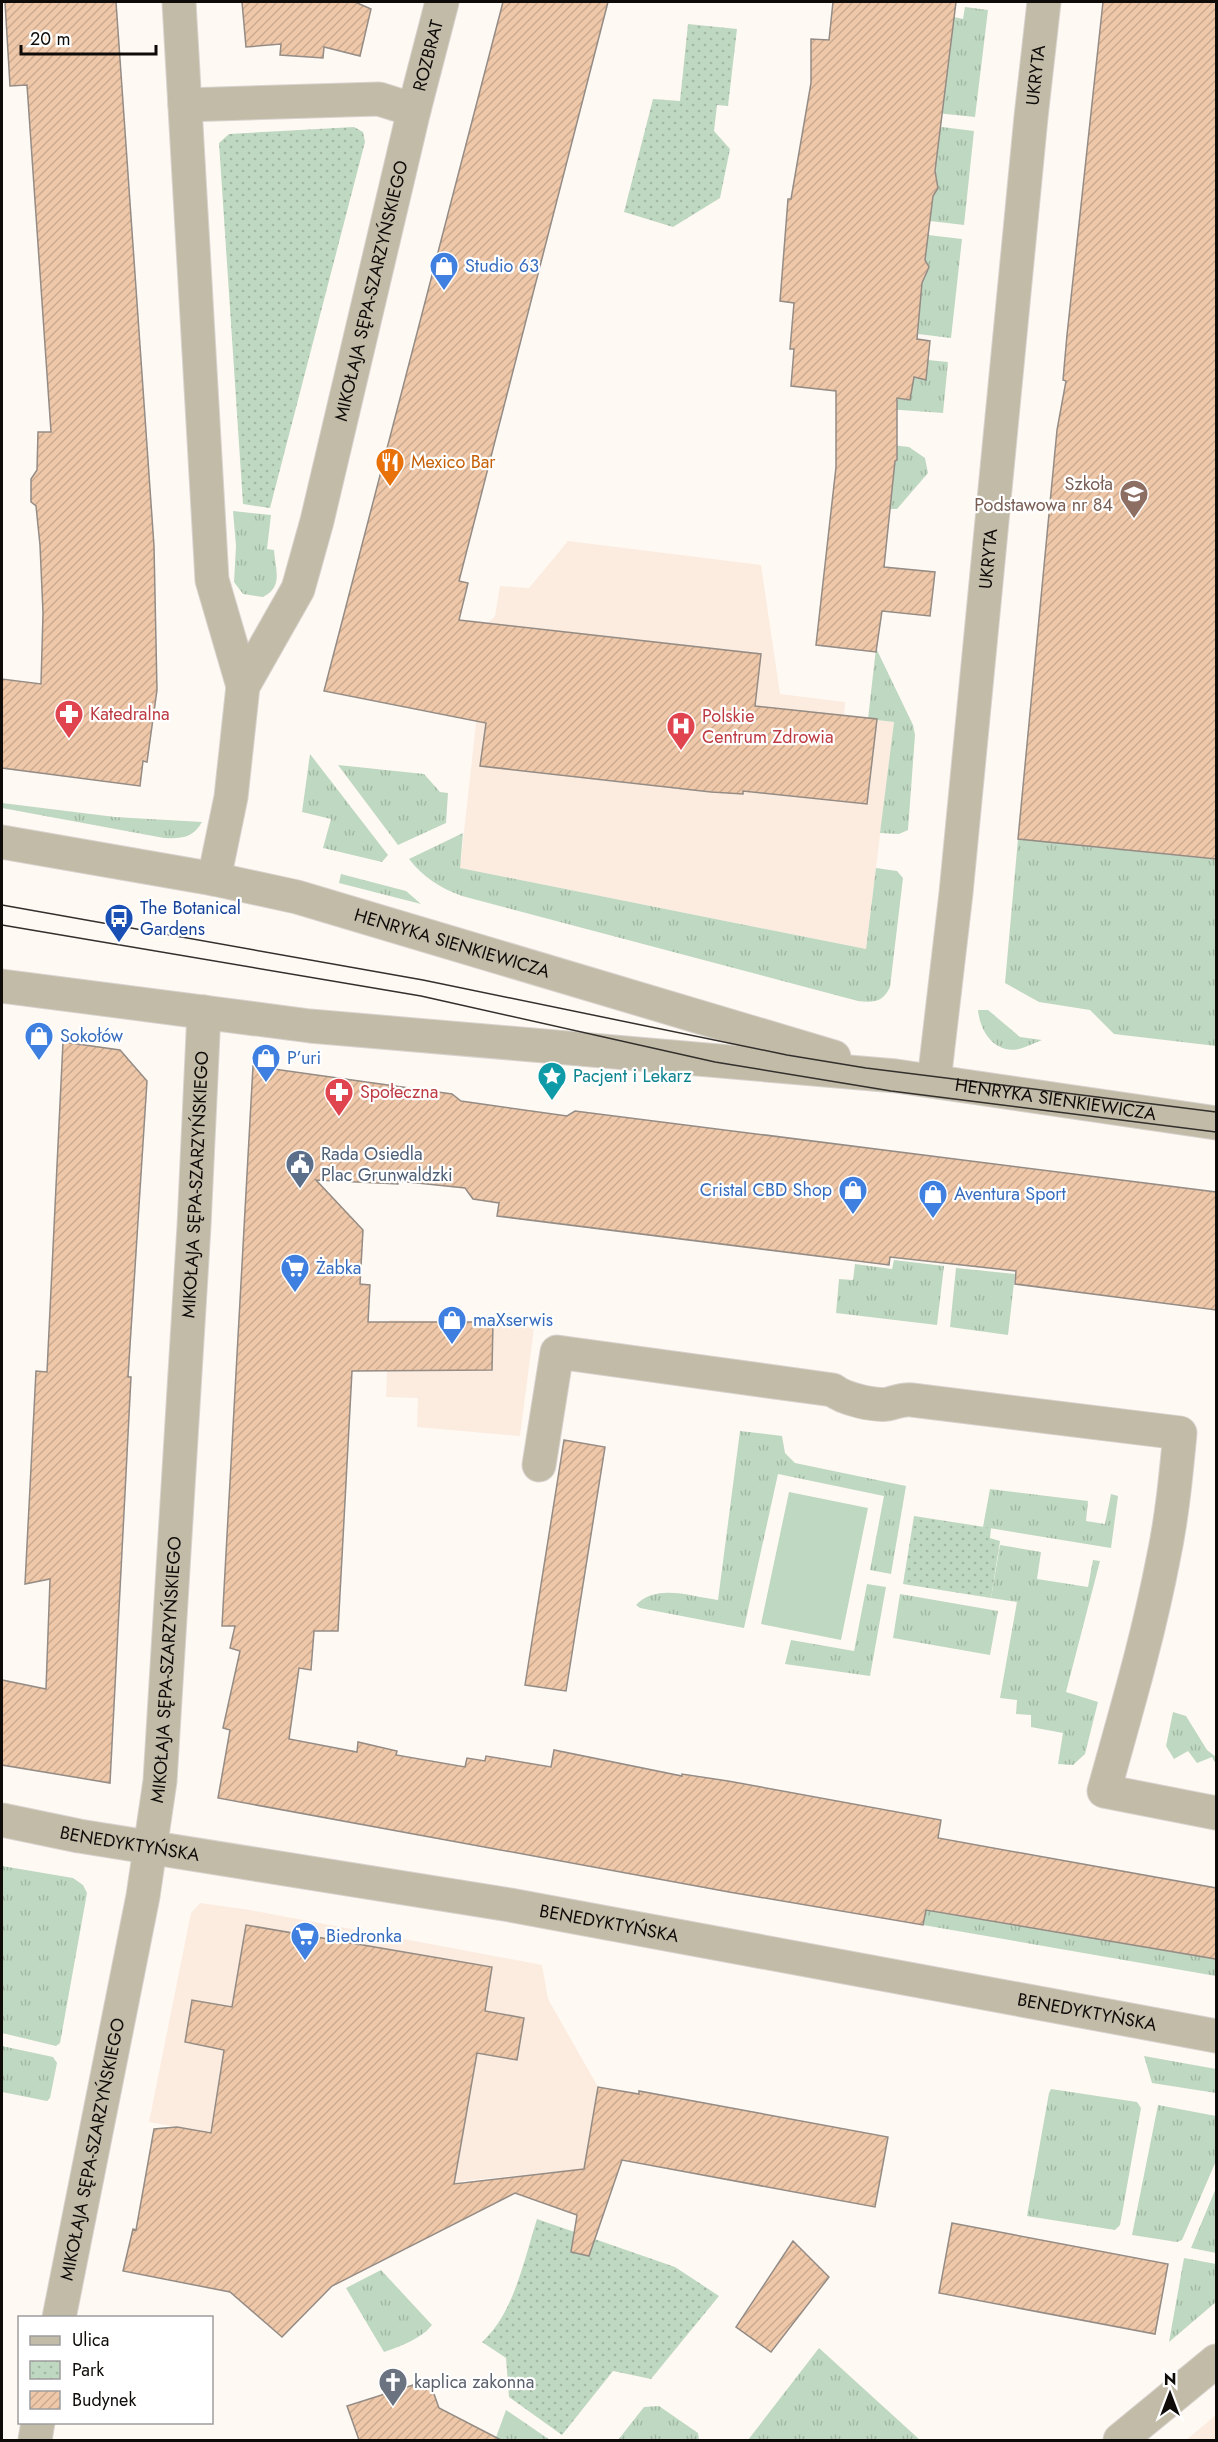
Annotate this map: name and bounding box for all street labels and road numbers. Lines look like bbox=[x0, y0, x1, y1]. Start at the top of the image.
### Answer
street label: ROZBRAT bbox=[406, 17, 450, 94]
street label: UKRYTA bbox=[1019, 43, 1052, 107]
street label: MIKOŁAJA SĘPA-SZARZYŃSKIEGO bbox=[328, 158, 415, 424]
street label: UKRYTA bbox=[972, 527, 1004, 590]
street label: HENRYKA SIENKIEWICZA bbox=[351, 902, 553, 985]
street label: MIKOŁAJA SĘPA-SZARZYŃSKIEGO bbox=[175, 1050, 215, 1319]
street label: HENRYKA SIENKIEWICZA bbox=[953, 1072, 1158, 1127]
street label: MIKOŁAJA SĘPA-SZARZYŃSKIEGO bbox=[144, 1535, 188, 1805]
street label: BENEDYKTYŃSKA bbox=[57, 1819, 202, 1868]
street label: BENEDYKTYŃSKA bbox=[537, 1898, 681, 1949]
street label: BENEDYKTYŃSKA bbox=[1015, 1986, 1159, 2038]
street label: MIKOŁAJA SĘPA-SZARZYŃSKIEGO bbox=[54, 2016, 131, 2283]

